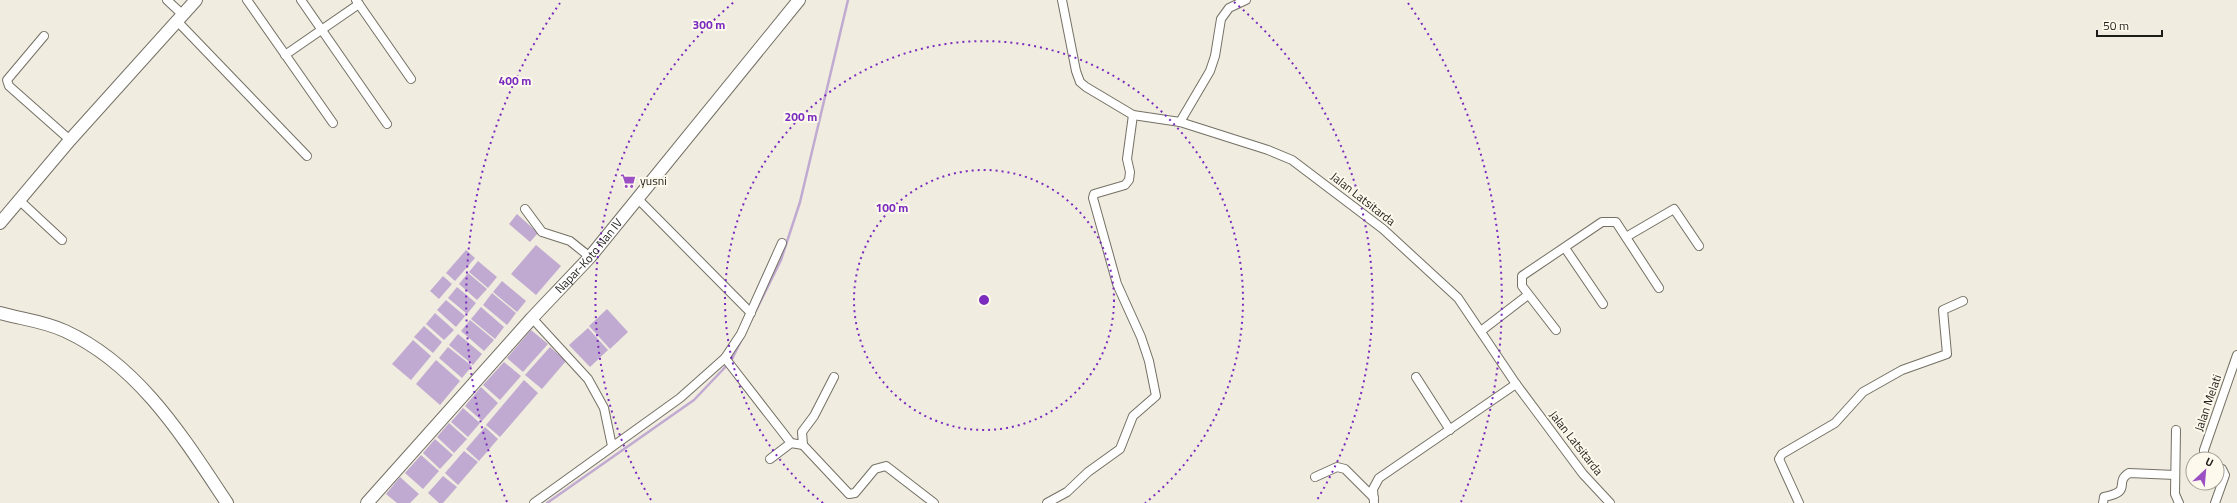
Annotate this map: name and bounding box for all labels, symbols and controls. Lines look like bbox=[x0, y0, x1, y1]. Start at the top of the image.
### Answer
scale bar bbox=[2097, 12, 2162, 38]
text: 300 m bbox=[693, 15, 725, 34]
text: 50 m bbox=[2103, 16, 2129, 35]
text: 400 m bbox=[499, 71, 531, 90]
text: 200 m bbox=[785, 107, 817, 126]
street label: Jalan Latsitarda bbox=[1327, 167, 1400, 230]
place label: yusni bbox=[640, 171, 667, 190]
supermarket icon: yusni bbox=[619, 172, 637, 190]
text: 100 m bbox=[876, 198, 908, 217]
street label: Napar-Koto Nan IV bbox=[550, 214, 627, 298]
centre of rings bbox=[977, 293, 991, 307]
street label: Jalan Melati bbox=[2189, 372, 2226, 434]
street label: Jalan Latsitarda bbox=[1545, 406, 1608, 479]
north arrow bbox=[2185, 451, 2225, 491]
text: U bbox=[2203, 453, 2216, 471]

